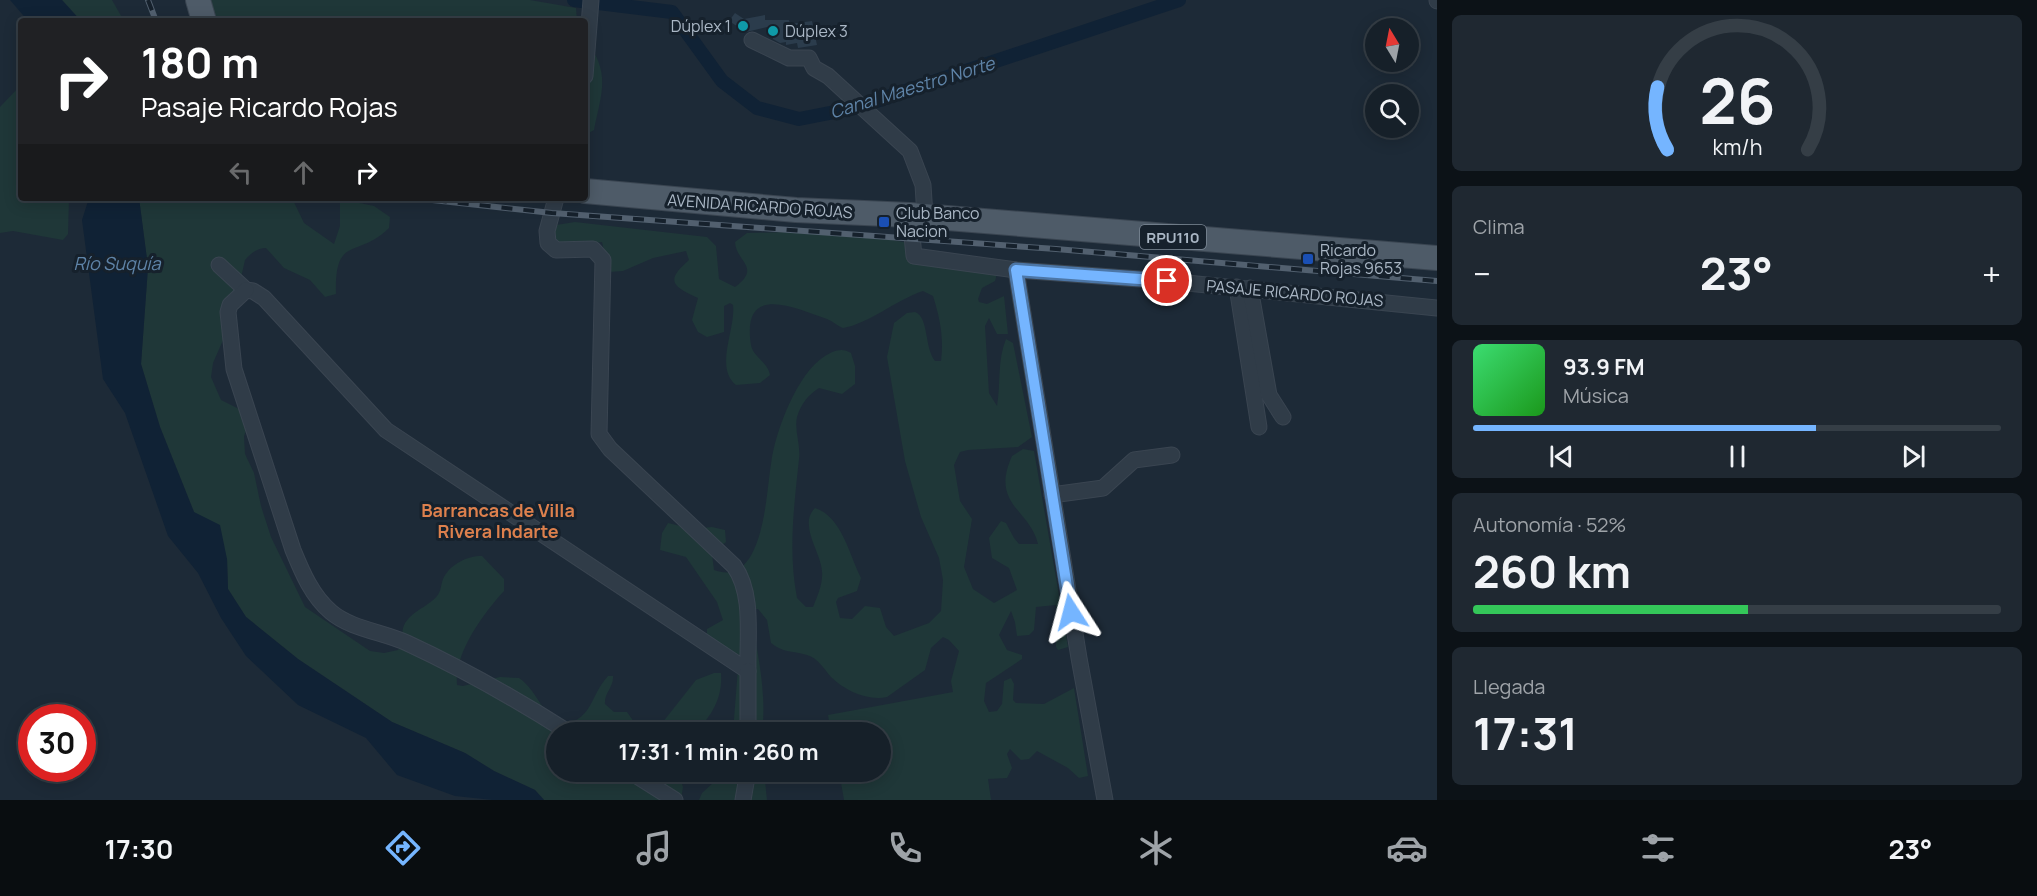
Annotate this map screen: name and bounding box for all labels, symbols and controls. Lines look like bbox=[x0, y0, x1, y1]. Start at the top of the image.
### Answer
place label: Dúplex 1 bbox=[671, 15, 731, 37]
north arrow bbox=[1365, 18, 1419, 72]
map controls bbox=[1365, 18, 1419, 138]
marker: Dúplex 1 bbox=[736, 19, 750, 33]
place label: Dúplex 3 bbox=[785, 20, 848, 42]
marker: Dúplex 3 bbox=[766, 24, 780, 38]
text: 180 m bbox=[141, 33, 259, 91]
icon: right bbox=[42, 42, 120, 120]
water label: Canal Maestro Norte bbox=[827, 50, 999, 123]
text: 26 bbox=[1699, 57, 1775, 143]
button: search bbox=[1365, 84, 1419, 138]
text: Pasaje Ricardo Rojas bbox=[141, 88, 398, 125]
text: km/h bbox=[1712, 132, 1762, 161]
icon: left bbox=[224, 156, 257, 189]
icon: ahead bbox=[287, 156, 320, 189]
icon: right bbox=[350, 156, 383, 189]
street label: AVENIDA RICARDO ROJAS bbox=[667, 189, 853, 223]
place label: Club Banco Nacion bbox=[896, 202, 980, 242]
text: Clima bbox=[1473, 213, 1525, 240]
marker: Club Banco Nacion bbox=[877, 215, 891, 229]
road number: RPU110 bbox=[1140, 225, 1206, 249]
place label: Ricardo Rojas 9653 bbox=[1320, 239, 1402, 279]
text: 23° bbox=[1700, 242, 1773, 304]
water label: Río Suquía bbox=[73, 251, 162, 275]
text: − bbox=[1473, 251, 1491, 296]
text: + bbox=[1982, 251, 2001, 296]
marker: Ricardo Rojas 9653 bbox=[1301, 252, 1315, 266]
pin bbox=[1141, 255, 1192, 306]
icon: arrive bbox=[1150, 264, 1183, 297]
street label: PASAJE RICARDO ROJAS bbox=[1206, 274, 1385, 312]
text: 93.9 FM bbox=[1563, 352, 1645, 382]
text: Música bbox=[1563, 382, 1629, 409]
icon: previous bbox=[1545, 440, 1578, 473]
icon: pause bbox=[1721, 440, 1754, 473]
icon: next bbox=[1897, 440, 1930, 473]
district label: Barrancas de Villa Rivera Indarte bbox=[421, 498, 575, 543]
text: Autonomía · 52% bbox=[1473, 511, 1626, 538]
text: 260 km bbox=[1473, 540, 1631, 602]
position arrow bbox=[1039, 580, 1103, 644]
text: Llegada bbox=[1473, 673, 1545, 700]
text: 17:31 bbox=[1473, 702, 1578, 764]
speed limit sign: 30 bbox=[18, 704, 96, 782]
text: 17:31 · 1 min · 260 m bbox=[619, 737, 818, 767]
icon: directions bbox=[382, 827, 424, 869]
icon: music bbox=[633, 827, 675, 869]
icon: phone bbox=[884, 827, 926, 869]
icon: climate bbox=[1135, 827, 1177, 869]
icon: car bbox=[1386, 827, 1428, 869]
icon: filters bbox=[1637, 827, 1679, 869]
text: 17:30 bbox=[105, 830, 173, 867]
text: 23° bbox=[1888, 830, 1932, 867]

